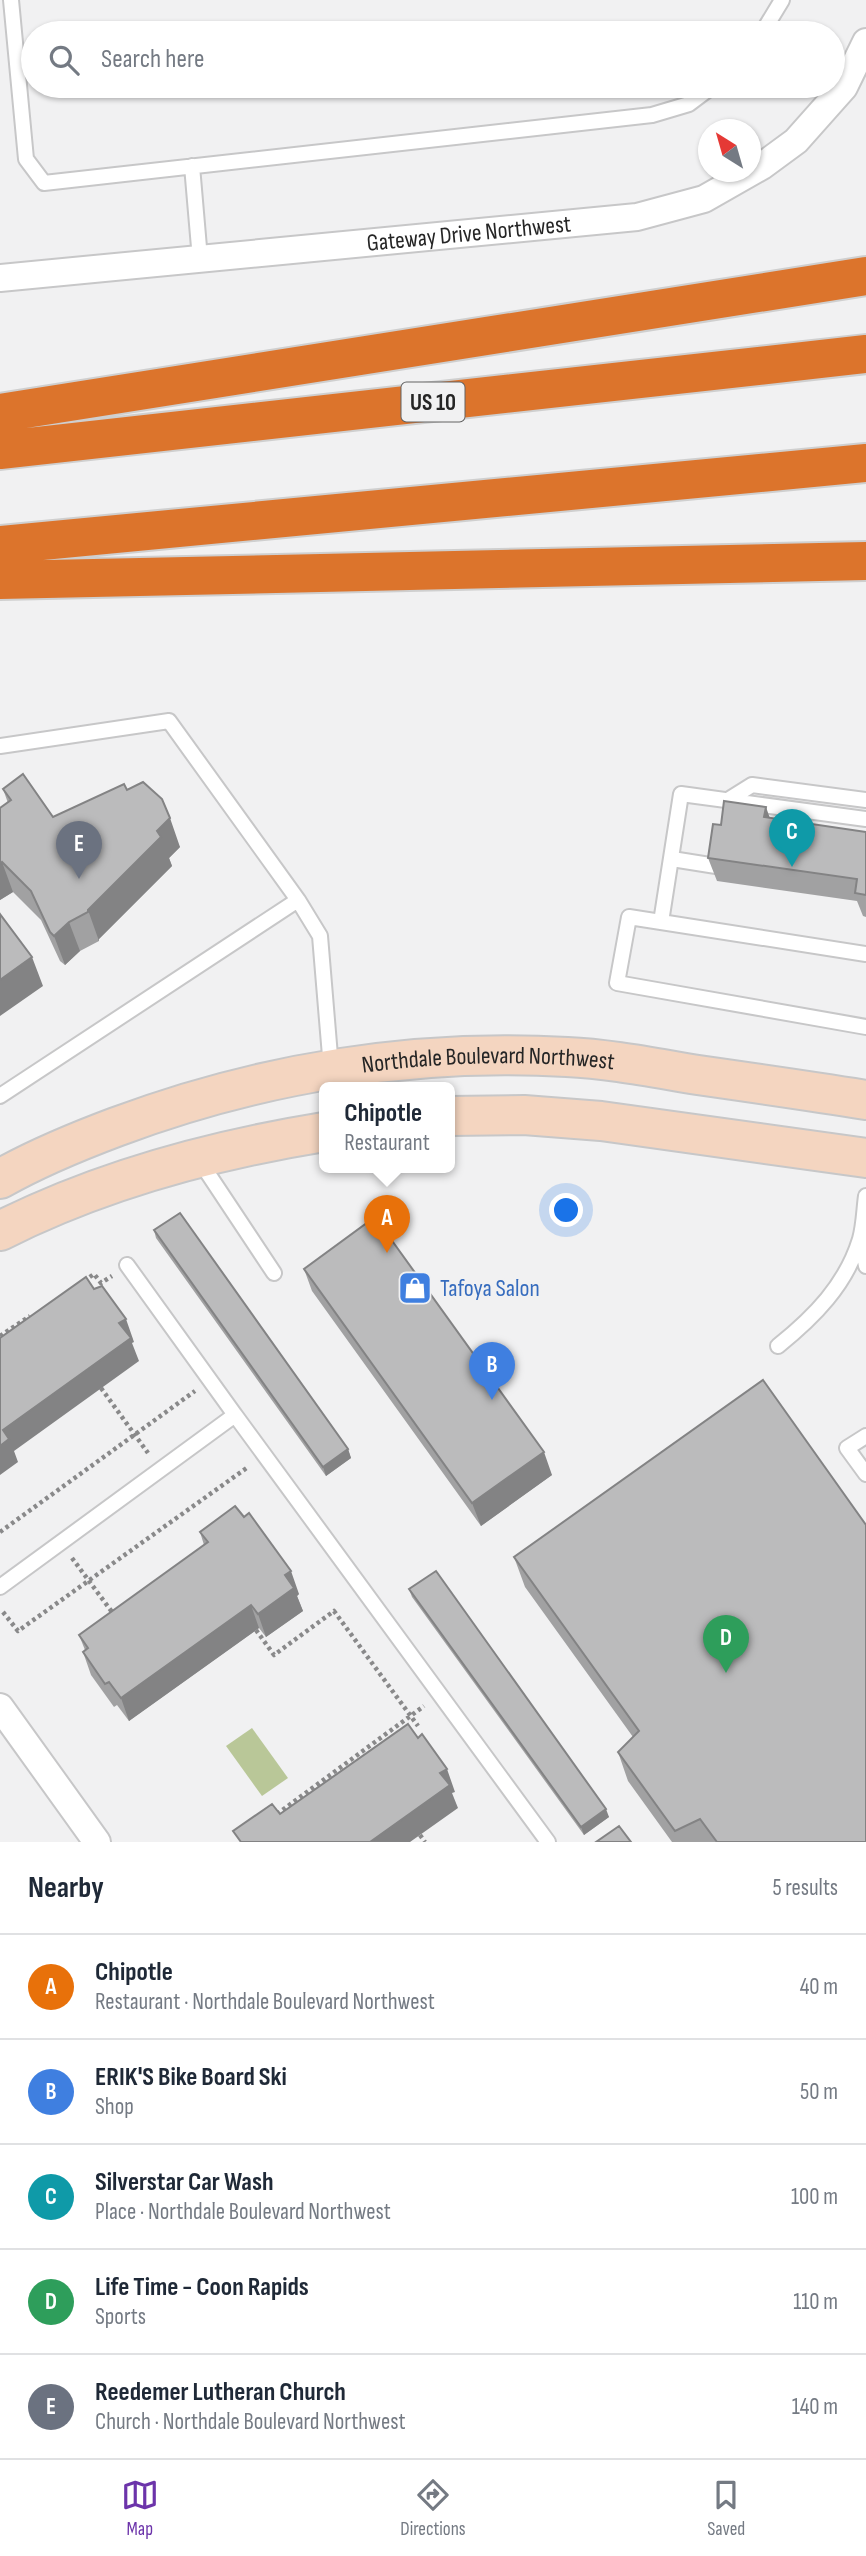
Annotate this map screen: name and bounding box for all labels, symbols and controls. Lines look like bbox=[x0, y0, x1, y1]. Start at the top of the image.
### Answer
search box bbox=[21, 21, 845, 98]
icon: search bbox=[45, 41, 83, 79]
text: Search here bbox=[101, 44, 204, 75]
north arrow bbox=[698, 119, 761, 182]
street label: Gateway Drive Northwest bbox=[366, 209, 572, 258]
road number: US 10 bbox=[402, 382, 464, 422]
pin: C bbox=[769, 809, 815, 867]
pin: E bbox=[56, 821, 102, 879]
street label: Northdale Boulevard Northwest bbox=[360, 1041, 616, 1080]
popup bbox=[319, 1082, 455, 1173]
text: Chipotle bbox=[344, 1098, 422, 1129]
text: Restaurant bbox=[344, 1129, 430, 1157]
your location bbox=[549, 1193, 583, 1227]
pin: A bbox=[364, 1195, 410, 1253]
shop icon: Tafoya Salon bbox=[396, 1269, 434, 1307]
place label: Tafoya Salon bbox=[440, 1274, 540, 1303]
pin: B bbox=[469, 1342, 515, 1400]
pin: D bbox=[703, 1615, 749, 1673]
text: Nearby bbox=[28, 1870, 104, 1906]
text: 5 results bbox=[772, 1874, 838, 1902]
text: Chipotle bbox=[95, 1957, 173, 1988]
text: A bbox=[46, 1973, 56, 2001]
text: 40 m bbox=[800, 1973, 838, 2001]
text: Restaurant · Northdale Boulevard Northwest bbox=[95, 1988, 435, 2016]
text: ERIK'S Bike Board Ski bbox=[95, 2062, 287, 2093]
text: B bbox=[46, 2078, 56, 2106]
text: 50 m bbox=[800, 2078, 838, 2106]
text: Shop bbox=[95, 2093, 134, 2121]
text: Silverstar Car Wash bbox=[95, 2167, 274, 2198]
text: C bbox=[45, 2183, 57, 2211]
text: 100 m bbox=[791, 2183, 838, 2211]
text: Place · Northdale Boulevard Northwest bbox=[95, 2198, 391, 2226]
text: Life Time - Coon Rapids bbox=[95, 2272, 309, 2303]
text: D bbox=[45, 2288, 57, 2316]
text: 110 m bbox=[793, 2288, 838, 2316]
text: Sports bbox=[95, 2303, 146, 2331]
text: Reedemer Lutheran Church bbox=[95, 2377, 346, 2408]
text: E bbox=[46, 2393, 56, 2421]
text: 140 m bbox=[792, 2393, 838, 2421]
text: Church · Northdale Boulevard Northwest bbox=[95, 2408, 405, 2436]
tab: Map bbox=[121, 2476, 159, 2541]
tab: Directions bbox=[400, 2476, 466, 2541]
tab: Saved bbox=[707, 2476, 745, 2541]

